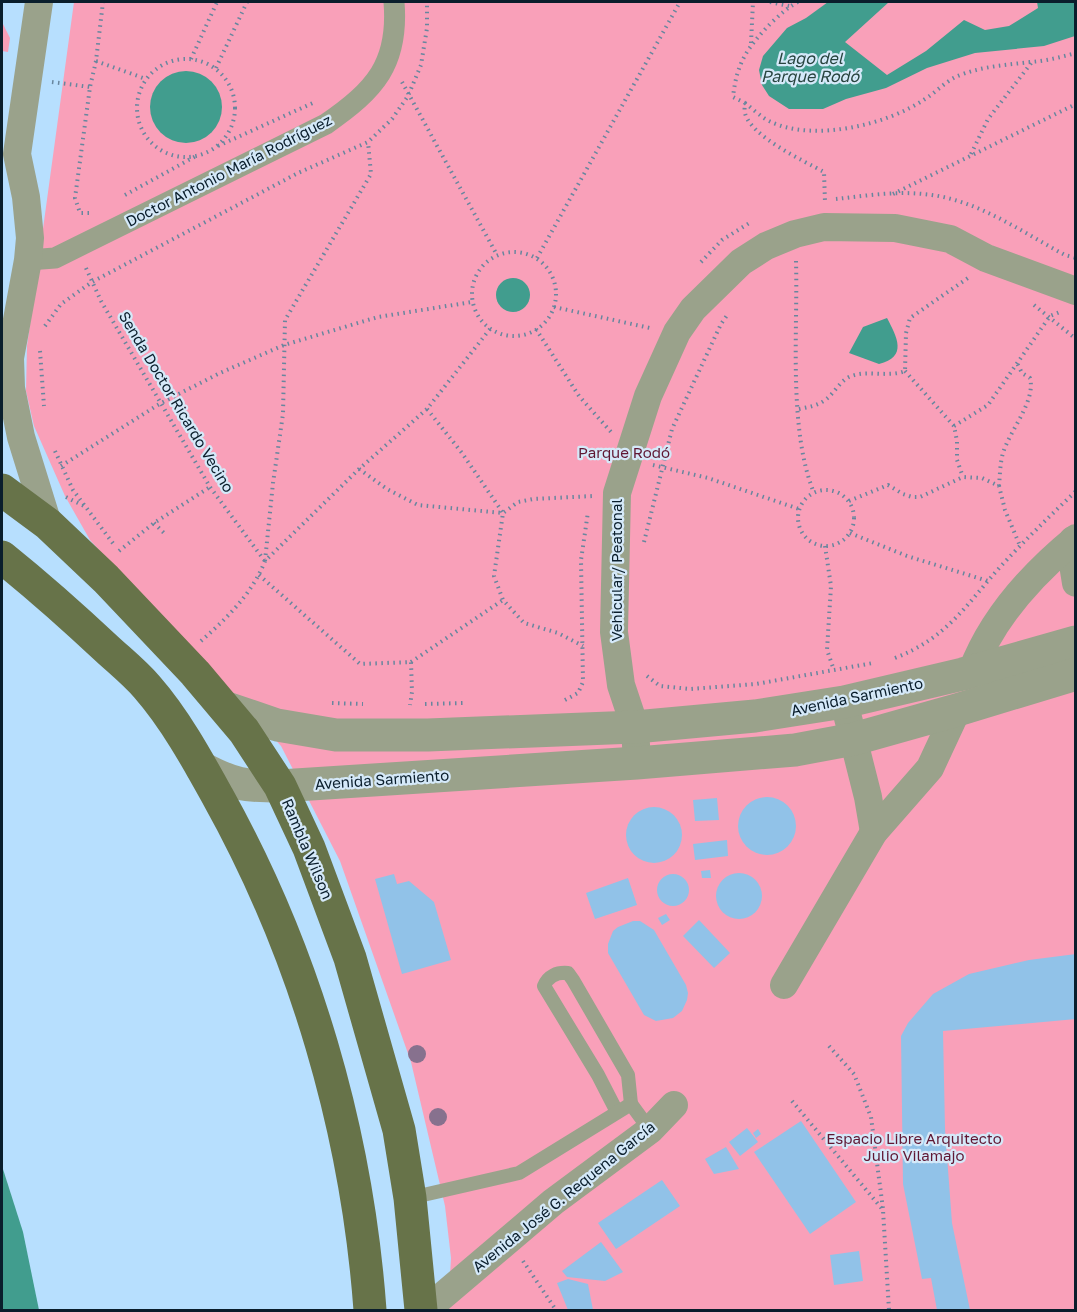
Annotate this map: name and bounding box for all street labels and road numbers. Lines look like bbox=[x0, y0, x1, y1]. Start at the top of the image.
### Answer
street label: Doctor Antonio María Rodríguez bbox=[123, 110, 335, 230]
street label: Senda Doctor Ricardo Vecino bbox=[116, 308, 238, 495]
street label: Vehicular/ Peatonal bbox=[607, 498, 625, 641]
street label: Avenida Sarmiento bbox=[789, 673, 925, 719]
street label: Avenida Sarmiento bbox=[314, 765, 450, 793]
street label: Rambla Wilson bbox=[279, 796, 337, 902]
street label: Avenida José G. Requena García bbox=[469, 1117, 658, 1275]

